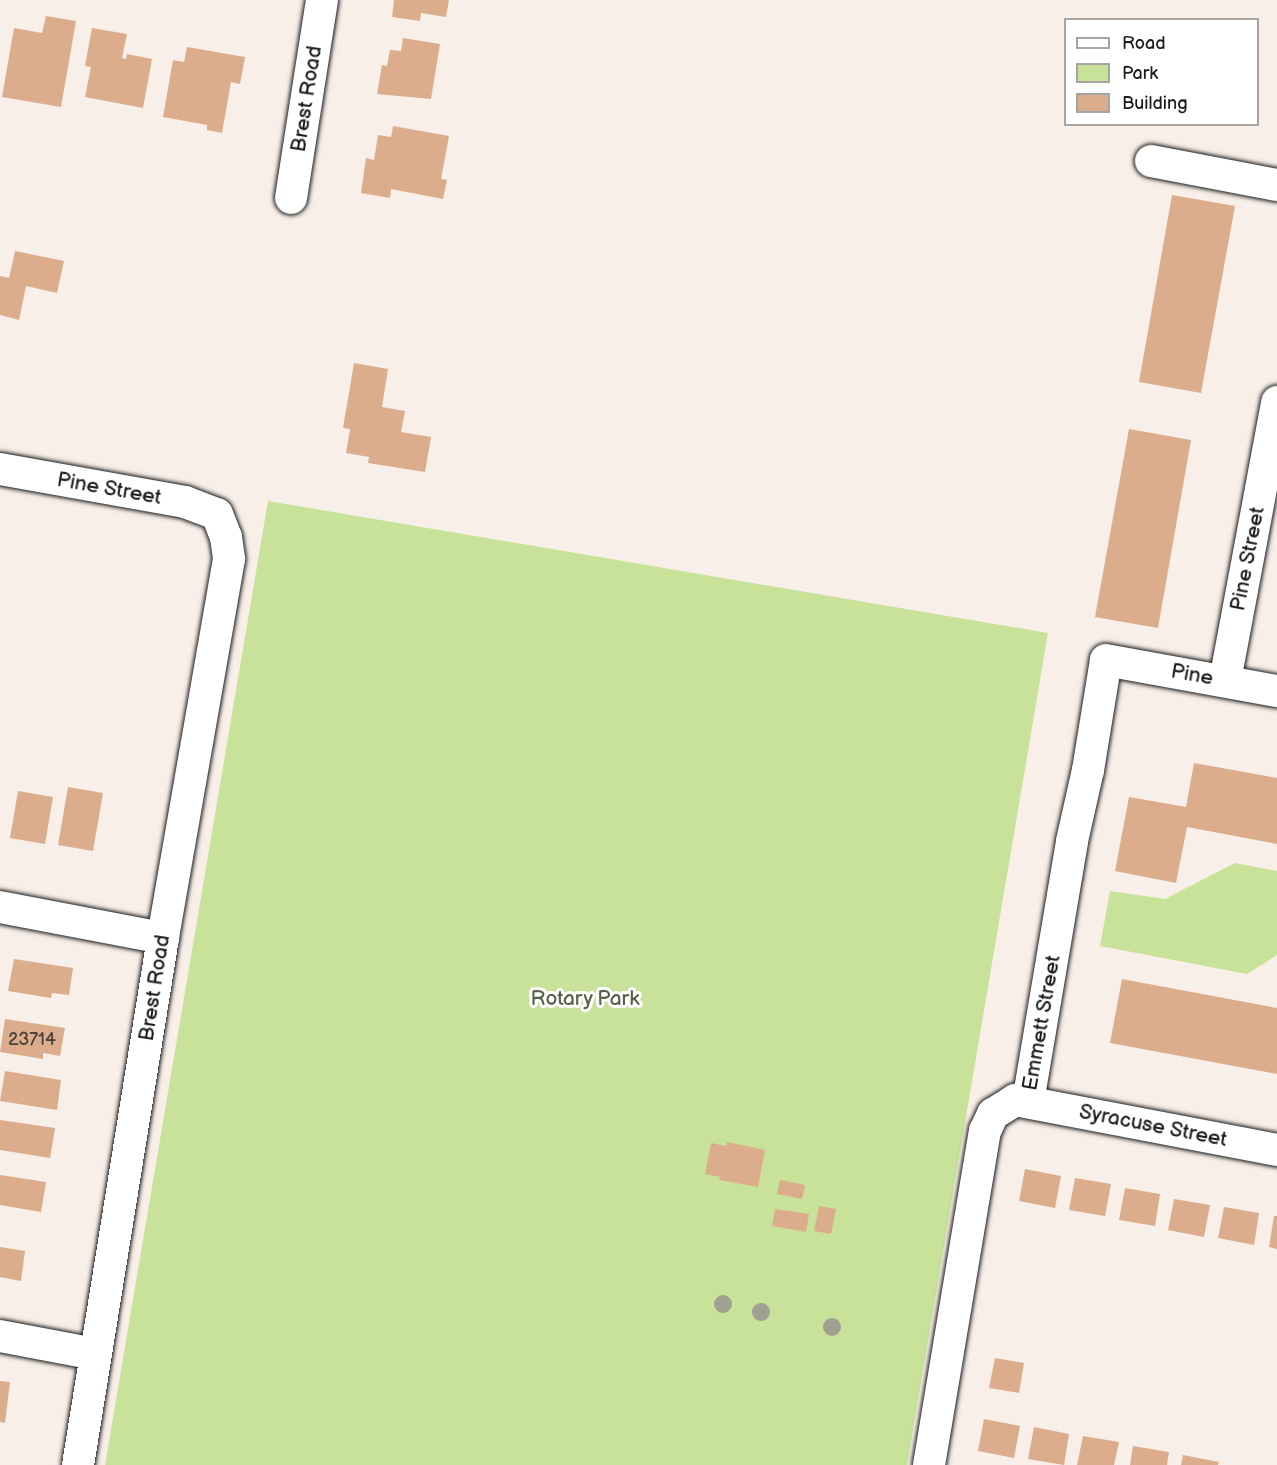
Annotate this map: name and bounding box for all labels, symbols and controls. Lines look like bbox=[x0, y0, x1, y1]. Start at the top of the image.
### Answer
legend bbox=[1064, 18, 1259, 126]
text: Road bbox=[1122, 33, 1166, 54]
street label: Brest Road bbox=[286, 44, 328, 154]
text: Park bbox=[1122, 63, 1158, 84]
text: Building bbox=[1122, 93, 1188, 114]
street label: Pine Street bbox=[55, 467, 163, 511]
street label: Pine Street bbox=[1226, 505, 1270, 613]
street label: Pine bbox=[1169, 659, 1215, 691]
street label: Brest Road bbox=[134, 933, 176, 1043]
street label: Emmett Street bbox=[1018, 953, 1066, 1093]
park label: Rotary Park bbox=[530, 986, 640, 1012]
house number: 23714 bbox=[8, 1029, 56, 1051]
street label: Syracuse Street bbox=[1077, 1099, 1229, 1153]

